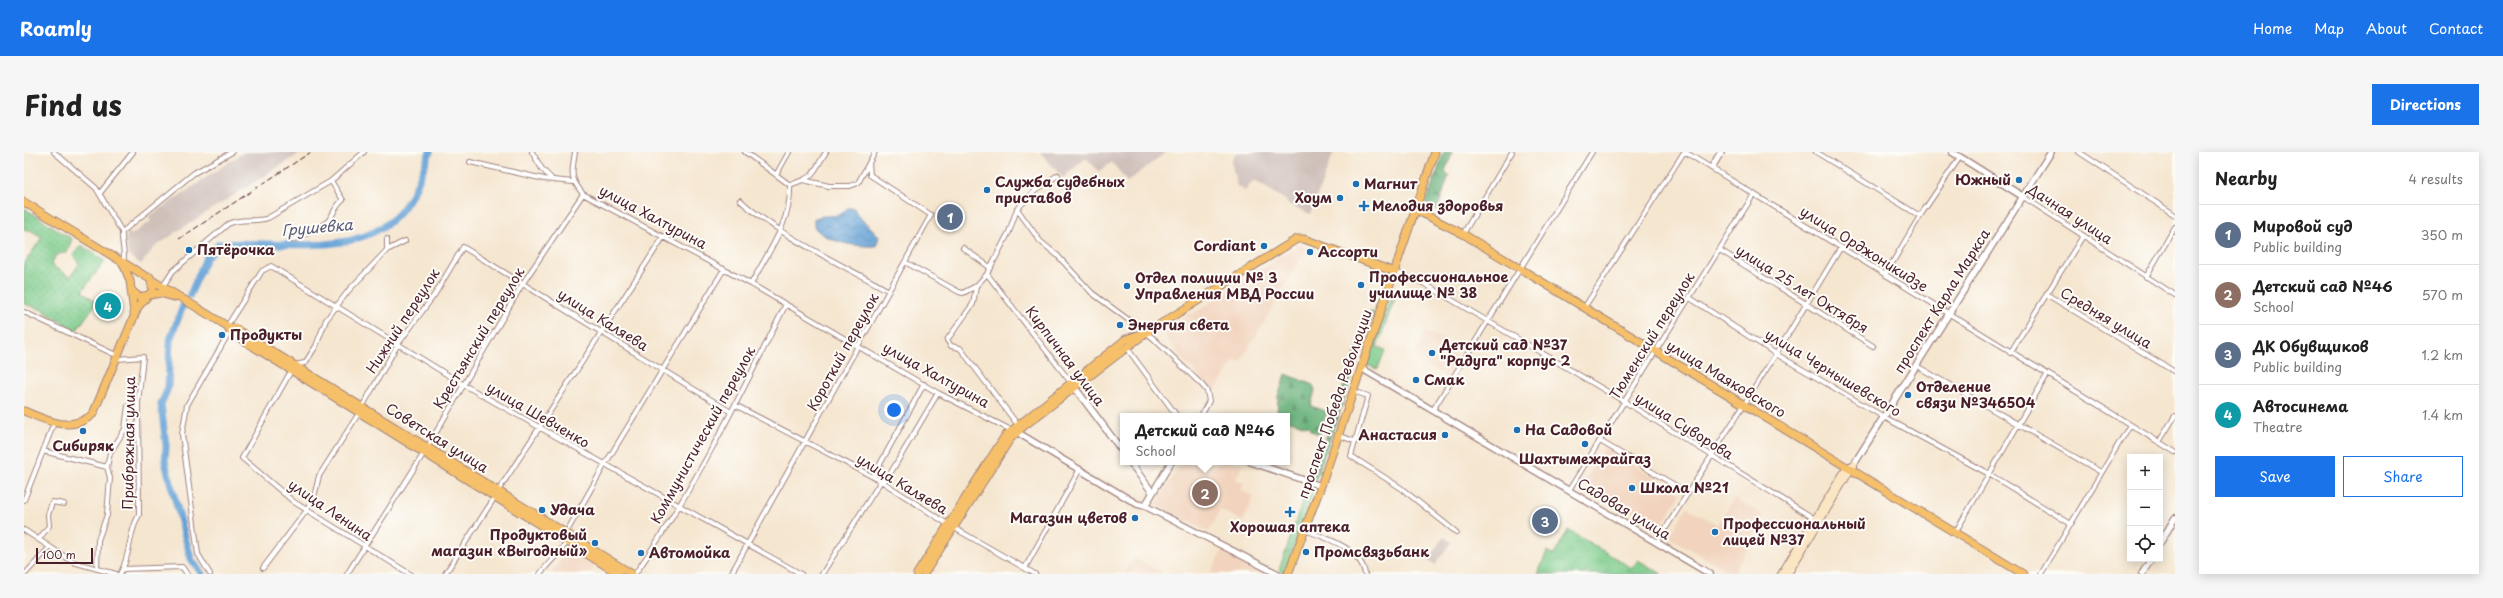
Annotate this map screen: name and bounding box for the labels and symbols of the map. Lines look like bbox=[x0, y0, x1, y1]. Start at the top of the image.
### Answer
place label: Южный bbox=[1955, 169, 2011, 190]
place label: Служба судебных приставов bbox=[995, 171, 1125, 208]
place label: Магнит bbox=[1364, 173, 1418, 194]
marker: Южный bbox=[2014, 175, 2024, 185]
street label: Дачная улица bbox=[2023, 178, 2117, 249]
street label: улица Халтурина bbox=[596, 179, 711, 254]
marker: Магнит bbox=[1351, 179, 1361, 189]
marker: Служба судебных приставов bbox=[982, 185, 992, 195]
place label: Хоум bbox=[1295, 187, 1332, 208]
marker: Хоум bbox=[1335, 193, 1345, 203]
place label: Мелодия здоровья bbox=[1372, 195, 1503, 216]
marker: Мелодия здоровья bbox=[1359, 201, 1369, 211]
street label: улица Орджоникидзе bbox=[1796, 201, 1933, 297]
pin: 1 bbox=[937, 202, 963, 232]
water label: Грушевка bbox=[280, 212, 354, 241]
street label: проспект Карла Маркса bbox=[1888, 224, 1995, 377]
place label: Cordiant bbox=[1194, 235, 1256, 256]
place label: Пятёрочка bbox=[197, 239, 275, 260]
street label: улица 25 лет Октября bbox=[1732, 239, 1873, 338]
marker: Cordiant bbox=[1259, 241, 1269, 251]
place label: Ассорти bbox=[1318, 241, 1378, 262]
marker: Пятёрочка bbox=[184, 245, 194, 255]
marker: Ассорти bbox=[1305, 247, 1315, 257]
street label: Крестьянский переулок bbox=[428, 262, 530, 413]
street label: Нижний переулок bbox=[361, 263, 445, 378]
place label: Профессиональное училище № 38 bbox=[1369, 266, 1508, 303]
place label: Отдел полиции № 3 Управления МВД России bbox=[1135, 267, 1314, 304]
street label: Тюменский переулок bbox=[1604, 267, 1700, 403]
marker: Профессиональное училище № 38 bbox=[1356, 280, 1366, 290]
marker: Отдел полиции № 3 Управления МВД России bbox=[1122, 281, 1132, 291]
street label: Средняя улица bbox=[2056, 282, 2156, 353]
street label: улица Каляева bbox=[554, 283, 653, 356]
street label: Короткий переулок bbox=[801, 288, 884, 415]
pin: 4 bbox=[95, 291, 121, 321]
street label: Кирпичная улица bbox=[1021, 301, 1110, 410]
street label: проспект Победа Революции bbox=[1292, 306, 1377, 501]
place label: Энергия света bbox=[1128, 314, 1230, 335]
marker: Энергия света bbox=[1115, 320, 1125, 330]
place label: Продукты bbox=[230, 324, 302, 345]
street label: улица Чернышевского bbox=[1761, 324, 1905, 422]
marker: Продукты bbox=[217, 330, 227, 340]
place label: Детский сад №37 "Радуга" корпус 2 bbox=[1439, 334, 1571, 371]
street label: улица Маяковского bbox=[1662, 334, 1790, 423]
street label: улица Халтурина bbox=[879, 336, 994, 413]
street label: Коммунистический переулок bbox=[645, 342, 761, 527]
marker: Детский сад №37 "Радуга" корпус 2 bbox=[1427, 348, 1437, 358]
place label: Смак bbox=[1424, 369, 1464, 390]
marker: Смак bbox=[1411, 375, 1421, 385]
street label: Прибрежная улица bbox=[117, 376, 140, 510]
street label: улица Шевченко bbox=[483, 376, 594, 453]
place label: Отделение связи №346504 bbox=[1916, 376, 2036, 413]
street label: улица Суворова bbox=[1631, 387, 1738, 465]
marker: Отделение связи №346504 bbox=[1903, 390, 1913, 400]
street label: Советская улица bbox=[382, 398, 493, 478]
your location bbox=[884, 400, 904, 420]
place label: На Садовой bbox=[1525, 419, 1612, 440]
place label: Анастасия bbox=[1359, 424, 1437, 445]
marker: На Садовой bbox=[1512, 425, 1522, 435]
marker: Сибиряк bbox=[78, 426, 88, 436]
marker: Анастасия bbox=[1440, 430, 1450, 440]
place label: Сибиряк bbox=[52, 435, 114, 456]
marker: Шахтымежрайгаз bbox=[1580, 439, 1590, 449]
street label: улица Каляева bbox=[853, 448, 952, 519]
place label: Шахтымежрайгаз bbox=[1519, 448, 1651, 469]
street label: Садовая улица bbox=[1574, 472, 1675, 545]
street label: улица Ленина bbox=[284, 474, 377, 546]
place label: Школа №21 bbox=[1640, 477, 1729, 498]
pin: 2 bbox=[1192, 478, 1218, 508]
marker: Школа №21 bbox=[1627, 483, 1637, 493]
place label: Удача bbox=[550, 499, 595, 520]
marker: Удача bbox=[537, 505, 547, 515]
pin: 3 bbox=[1532, 506, 1558, 536]
place label: Магазин цветов bbox=[1010, 507, 1127, 528]
marker: Хорошая аптека bbox=[1285, 507, 1295, 517]
marker: Магазин цветов bbox=[1130, 513, 1140, 523]
place label: Профессиональный лицей №37 bbox=[1722, 513, 1866, 550]
place label: Хорошая аптека bbox=[1230, 516, 1351, 537]
place label: Продуктовый магазин «Выгодный» bbox=[431, 524, 588, 561]
marker: Профессиональный лицей №37 bbox=[1710, 527, 1720, 537]
marker: Продуктовый магазин «Выгодный» bbox=[590, 538, 600, 548]
place label: Промсвязьбанк bbox=[1314, 541, 1429, 562]
place label: Автомойка bbox=[649, 542, 731, 563]
scale bar bbox=[36, 546, 93, 565]
marker: Промсвязьбанк bbox=[1301, 547, 1311, 557]
marker: Автомойка bbox=[636, 548, 646, 558]

